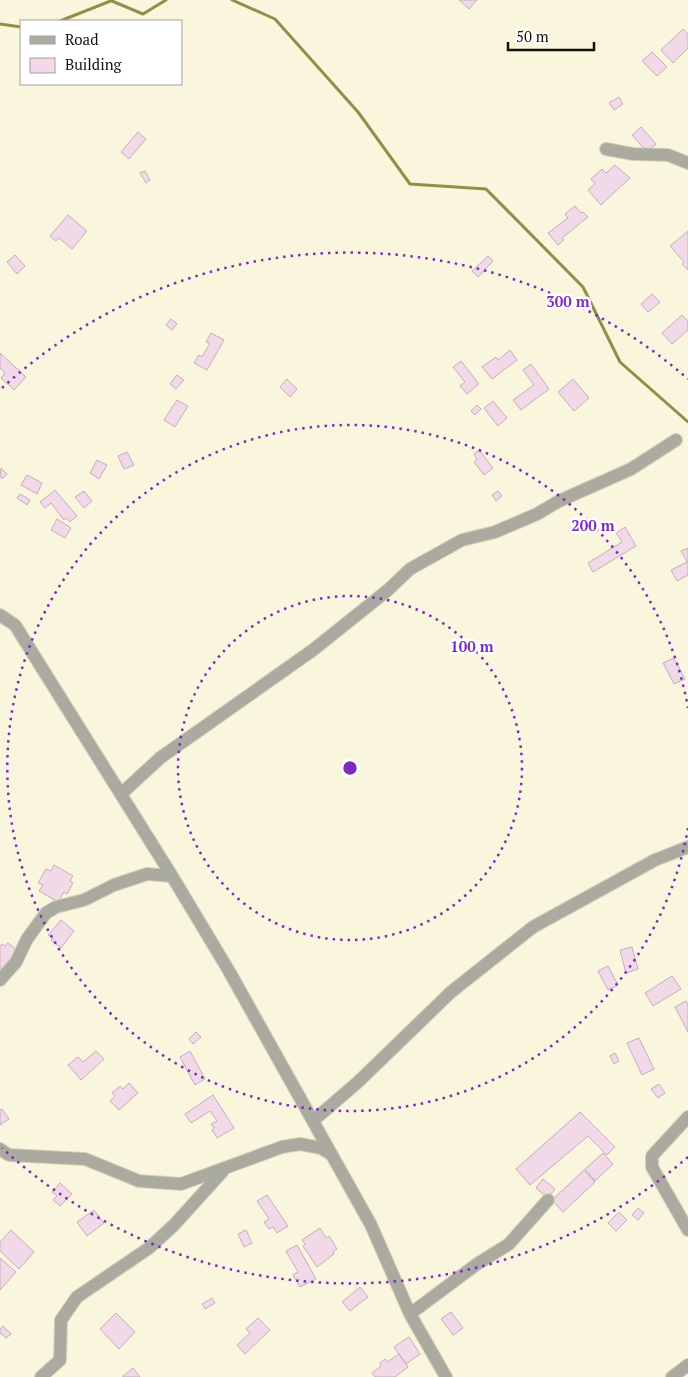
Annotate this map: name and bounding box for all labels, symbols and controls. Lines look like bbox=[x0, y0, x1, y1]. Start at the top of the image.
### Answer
legend bbox=[20, 20, 182, 85]
scale bar bbox=[508, 20, 594, 52]
text: 50 m bbox=[516, 26, 549, 46]
text: Road bbox=[65, 29, 98, 49]
text: Building bbox=[65, 54, 123, 74]
text: 300 m bbox=[546, 291, 590, 311]
text: 200 m bbox=[571, 515, 615, 535]
text: 100 m bbox=[450, 636, 494, 656]
centre of rings bbox=[341, 759, 359, 777]

